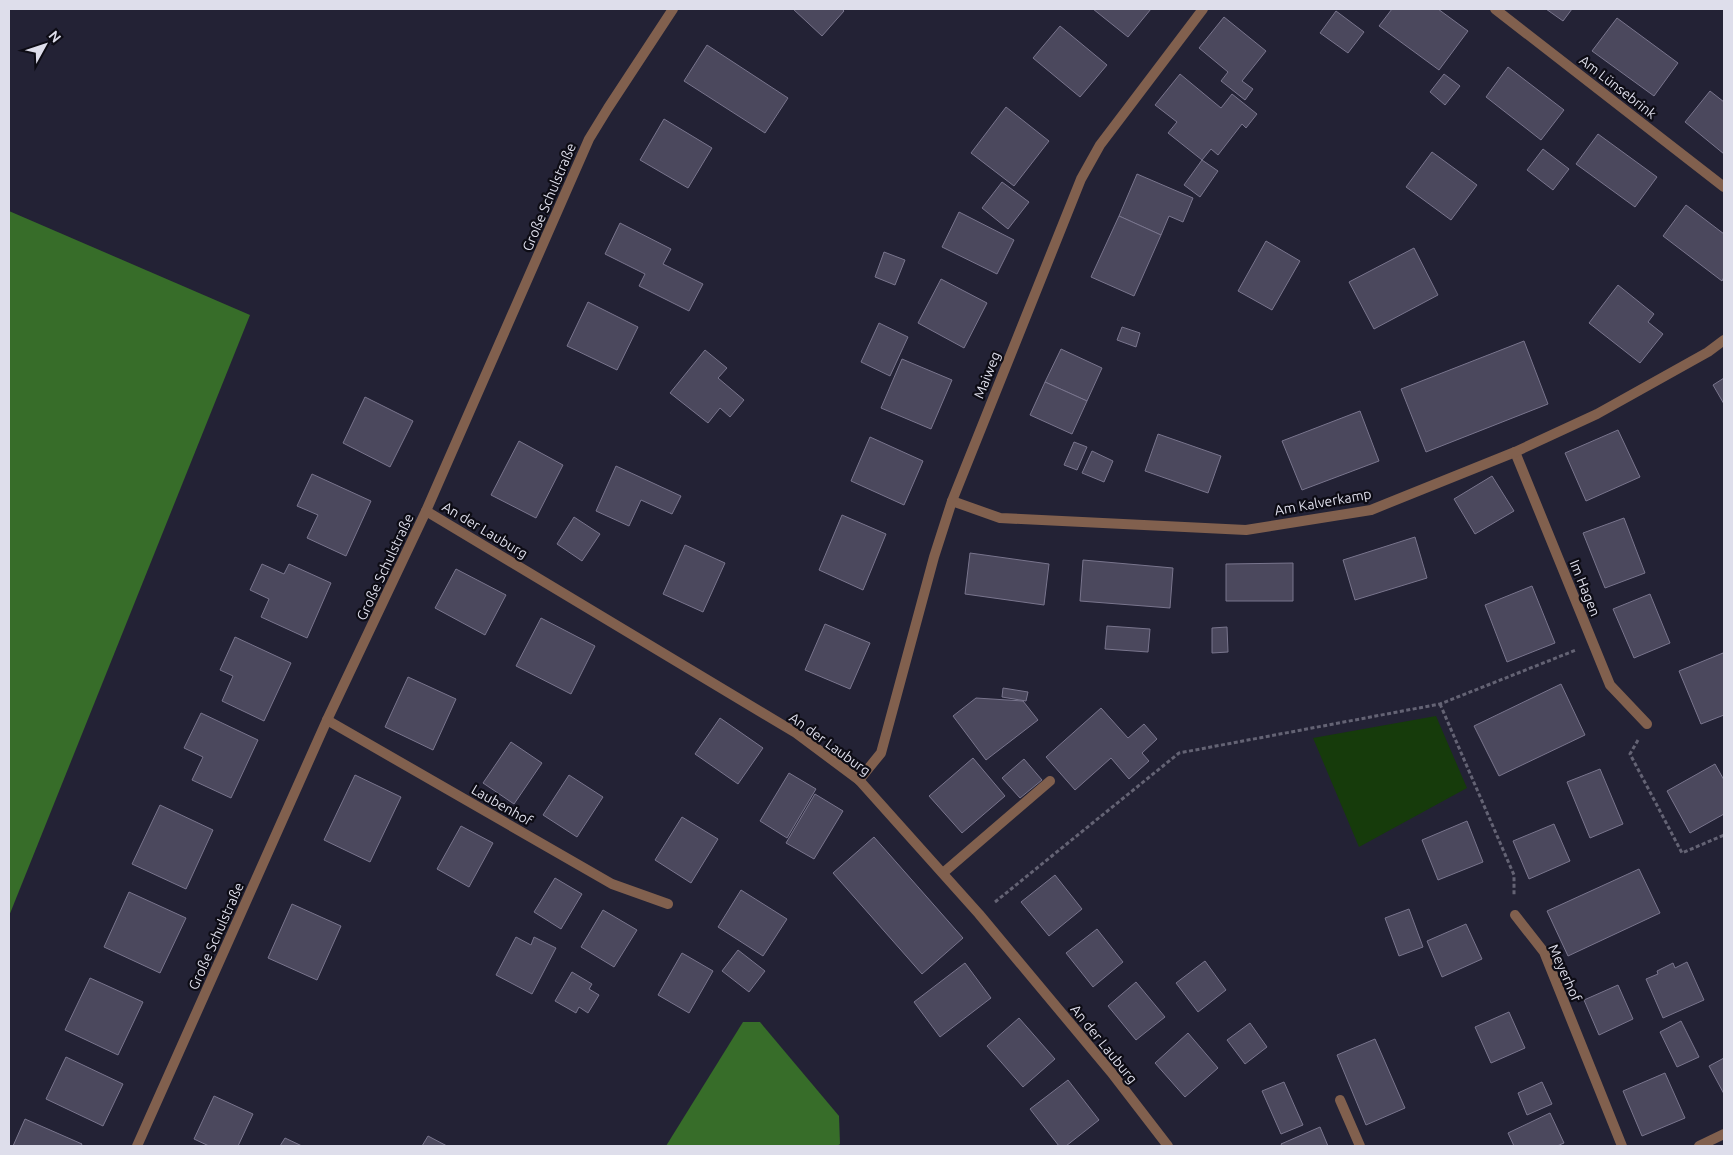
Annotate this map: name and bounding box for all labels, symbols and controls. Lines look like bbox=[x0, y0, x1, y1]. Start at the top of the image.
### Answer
north arrow bbox=[20, 20, 70, 70]
text: N bbox=[45, 27, 64, 46]
street label: Am Lünsebrink bbox=[1576, 52, 1660, 122]
street label: Große Schulstraße bbox=[519, 141, 579, 253]
street label: Maiweg bbox=[970, 349, 1004, 401]
street label: Am Kalverkamp bbox=[1273, 486, 1373, 518]
street label: An der Lauburg bbox=[439, 498, 531, 562]
street label: Große Schulstraße bbox=[353, 511, 417, 623]
street label: Im Hagen bbox=[1566, 557, 1604, 619]
street label: An der Lauburg bbox=[786, 709, 874, 779]
street label: Laubenhof bbox=[469, 781, 536, 829]
street label: Große Schulstraße bbox=[185, 880, 247, 992]
street label: Meyerhof bbox=[1545, 942, 1585, 1005]
street label: An der Lauburg bbox=[1067, 1001, 1141, 1087]

